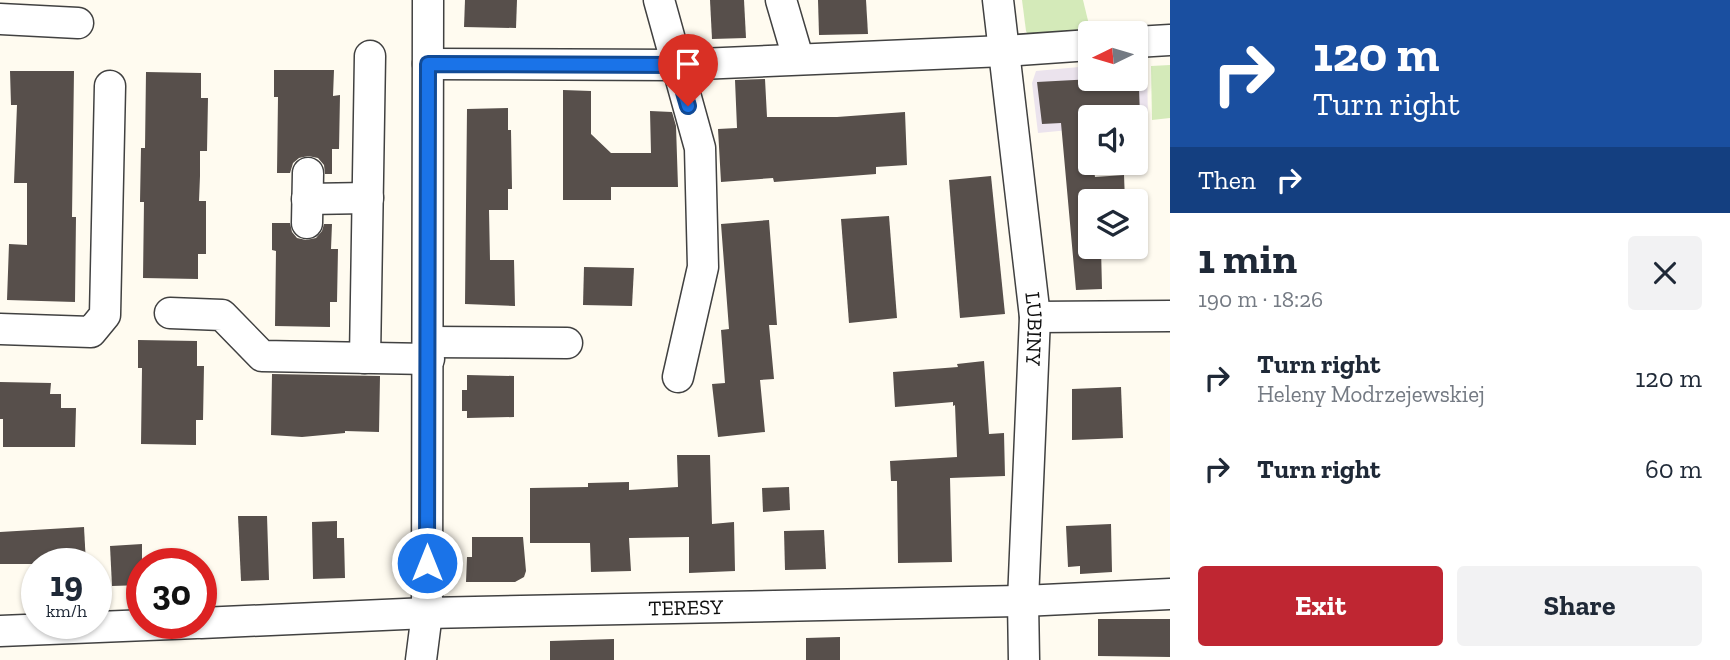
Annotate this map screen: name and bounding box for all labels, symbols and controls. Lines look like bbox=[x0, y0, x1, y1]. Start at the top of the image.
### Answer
north arrow bbox=[1078, 21, 1148, 91]
map controls bbox=[1078, 21, 1148, 259]
text: 120 m bbox=[1313, 25, 1439, 84]
icon: right bbox=[1198, 28, 1289, 119]
pin bbox=[658, 34, 718, 106]
icon: arrive bbox=[669, 45, 707, 83]
text: Turn right bbox=[1313, 85, 1460, 123]
button: sound bbox=[1078, 105, 1148, 175]
icon: right bbox=[1270, 161, 1308, 199]
text: Then bbox=[1198, 164, 1256, 196]
button: layers bbox=[1078, 189, 1148, 259]
text: 1 min bbox=[1198, 233, 1297, 284]
button: close bbox=[1628, 236, 1702, 310]
text: 190 m · 18:26 bbox=[1198, 285, 1323, 313]
street label: LUBINY bbox=[1020, 291, 1048, 366]
text: Turn right bbox=[1257, 348, 1380, 380]
icon: right bbox=[1198, 359, 1236, 397]
text: 120 m bbox=[1635, 362, 1702, 394]
text: Heleny Modrzejewskiej bbox=[1257, 380, 1485, 408]
icon: right bbox=[1198, 450, 1236, 488]
text: Turn right bbox=[1257, 453, 1380, 485]
text: 60 m bbox=[1645, 453, 1702, 485]
position arrow bbox=[390, 526, 464, 600]
speed limit sign: 30 bbox=[126, 548, 217, 639]
text: 19 bbox=[50, 563, 83, 605]
button: Exit bbox=[1198, 566, 1443, 646]
button: Share bbox=[1457, 566, 1702, 646]
street label: TERESY bbox=[648, 594, 723, 621]
text: km/h bbox=[46, 600, 87, 622]

